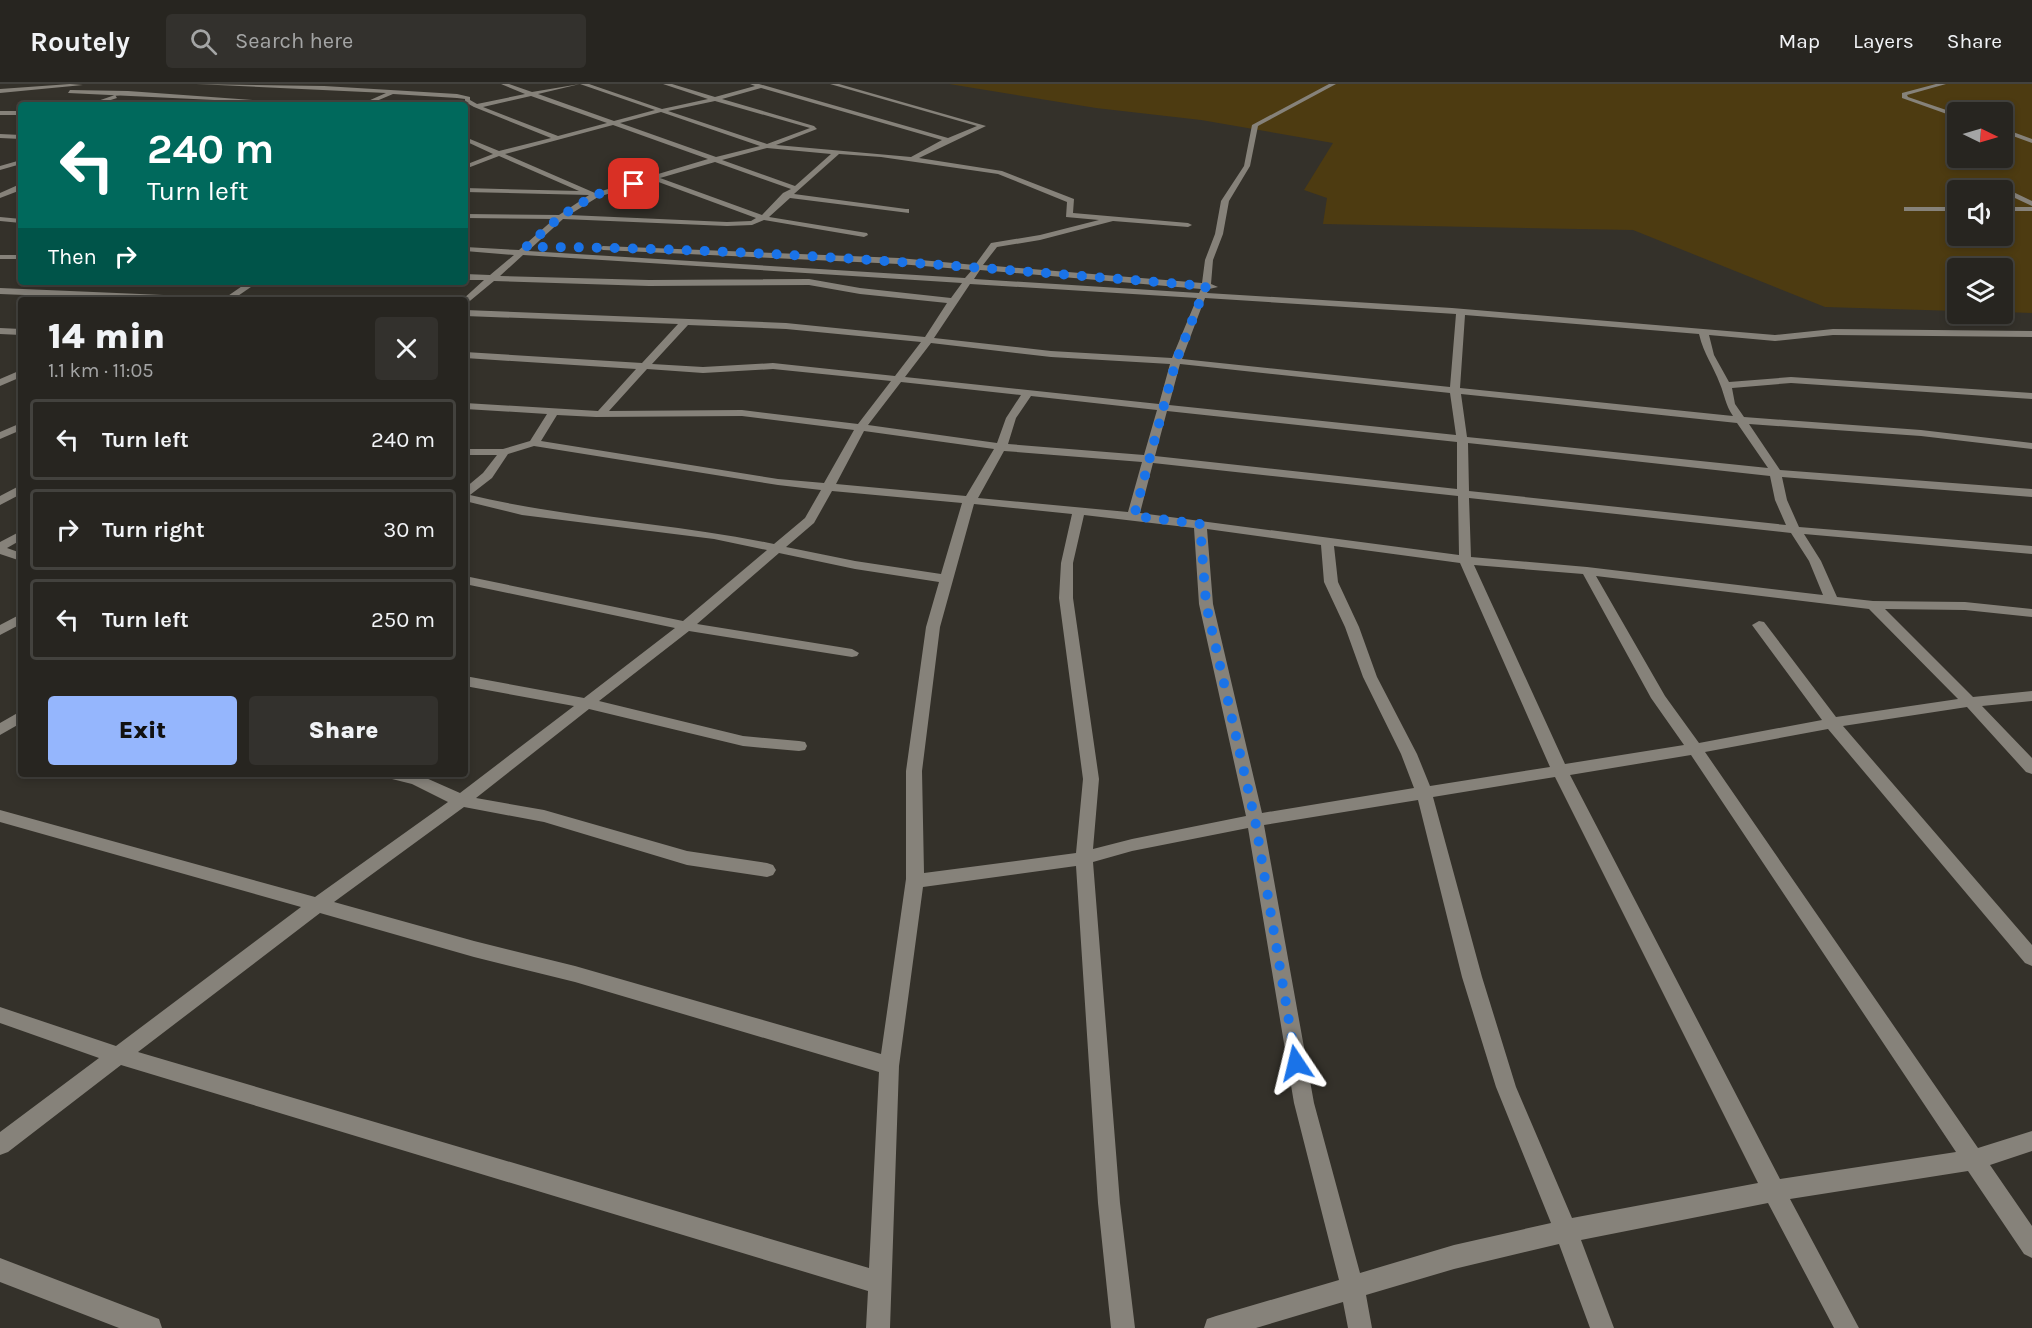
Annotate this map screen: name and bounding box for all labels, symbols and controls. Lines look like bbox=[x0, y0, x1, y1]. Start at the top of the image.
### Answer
search box bbox=[166, 14, 586, 68]
text: Routely bbox=[30, 25, 130, 58]
icon: search bbox=[187, 25, 220, 58]
text: Search here bbox=[235, 28, 353, 54]
text: Map bbox=[1778, 29, 1820, 53]
text: Layers bbox=[1853, 29, 1914, 53]
text: Share bbox=[1947, 29, 2002, 53]
north arrow bbox=[1947, 102, 2013, 168]
map controls bbox=[1947, 102, 2013, 324]
text: 240 m bbox=[147, 124, 274, 174]
icon: left bbox=[48, 126, 126, 204]
pin bbox=[608, 158, 659, 209]
icon: arrive bbox=[617, 167, 650, 200]
text: Turn left bbox=[147, 175, 248, 207]
button: sound bbox=[1947, 180, 2013, 246]
icon: right bbox=[109, 240, 142, 273]
text: Then bbox=[48, 244, 97, 270]
button: layers bbox=[1947, 258, 2013, 324]
text: 14 min bbox=[48, 315, 165, 357]
button: close bbox=[375, 317, 438, 380]
text: 1.1 km · 11:05 bbox=[48, 359, 154, 382]
icon: left bbox=[51, 423, 84, 456]
text: Turn left bbox=[102, 427, 189, 453]
text: 240 m bbox=[371, 427, 435, 453]
icon: right bbox=[51, 513, 84, 546]
text: Turn right bbox=[102, 517, 205, 543]
text: 30 m bbox=[383, 517, 435, 543]
icon: left bbox=[51, 603, 84, 636]
text: Turn left bbox=[102, 607, 189, 633]
text: 250 m bbox=[371, 607, 435, 633]
button: Exit bbox=[48, 696, 237, 765]
button: Share bbox=[249, 696, 438, 765]
position arrow bbox=[1264, 1031, 1328, 1095]

